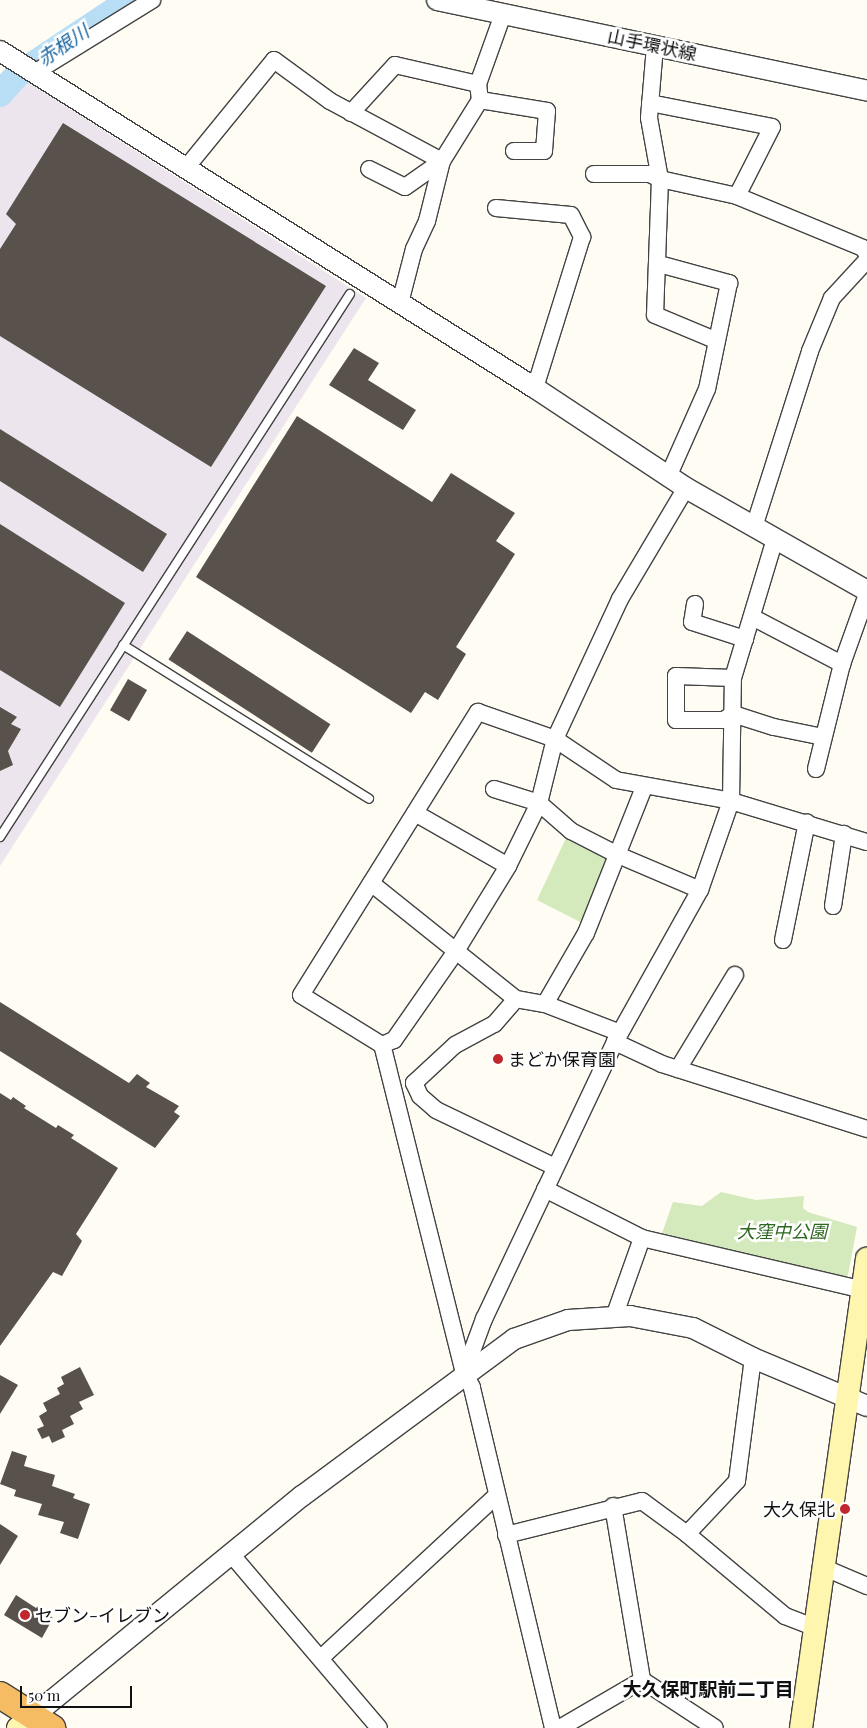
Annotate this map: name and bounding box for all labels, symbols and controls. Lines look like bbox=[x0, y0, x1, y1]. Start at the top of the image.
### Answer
water label: 赤根川 bbox=[33, 20, 93, 70]
street label: 山手環状線 bbox=[606, 25, 698, 65]
place label: まどか保育園 bbox=[508, 1048, 616, 1070]
marker: まどか保育園 bbox=[492, 1053, 504, 1065]
park label: 大窪中公園 bbox=[737, 1220, 827, 1242]
place label: 大久保北 bbox=[763, 1498, 835, 1520]
marker: 大久保北 bbox=[839, 1503, 851, 1515]
place label: セブン-イレブン bbox=[35, 1604, 170, 1626]
marker: セブン-イレブン bbox=[19, 1609, 31, 1621]
scale bar bbox=[22, 1676, 135, 1708]
district label: 大久保町駅前二丁目 bbox=[623, 1678, 793, 1700]
text: 50 m bbox=[28, 1685, 60, 1705]

